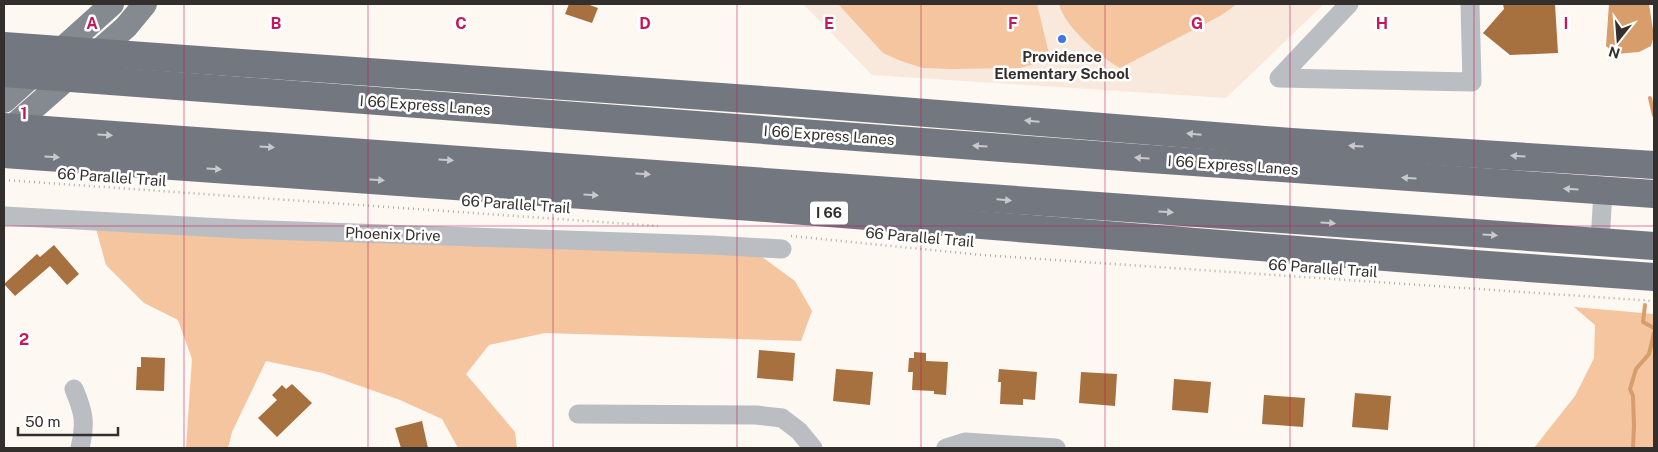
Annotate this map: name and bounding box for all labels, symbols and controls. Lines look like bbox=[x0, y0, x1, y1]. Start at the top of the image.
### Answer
text: A bbox=[86, 14, 98, 33]
text: B bbox=[271, 14, 282, 33]
text: C bbox=[455, 14, 467, 33]
text: D bbox=[639, 14, 651, 33]
text: E bbox=[824, 14, 834, 33]
text: F bbox=[1008, 14, 1018, 33]
text: G bbox=[1191, 14, 1203, 33]
text: H bbox=[1376, 14, 1388, 33]
text: I bbox=[1564, 14, 1568, 33]
north arrow bbox=[1593, 15, 1643, 65]
marker: Providence Elementary School bbox=[1056, 33, 1068, 45]
text: N bbox=[1607, 43, 1622, 62]
place label: Providence Elementary School bbox=[994, 48, 1130, 82]
street label: I 66 Express Lanes bbox=[359, 92, 491, 118]
text: 1 bbox=[21, 104, 27, 123]
one-way arrow bbox=[1024, 117, 1040, 125]
street label: I 66 Express Lanes bbox=[763, 122, 895, 148]
one-way arrow bbox=[1186, 130, 1202, 138]
one-way arrow bbox=[97, 131, 113, 139]
one-way arrow bbox=[1348, 141, 1364, 149]
one-way arrow bbox=[971, 142, 987, 150]
one-way arrow bbox=[259, 143, 275, 151]
street label: I 66 Express Lanes bbox=[1167, 152, 1299, 178]
one-way arrow bbox=[1510, 152, 1526, 160]
one-way arrow bbox=[45, 154, 61, 162]
one-way arrow bbox=[1133, 154, 1149, 162]
one-way arrow bbox=[439, 156, 455, 164]
street label: 66 Parallel Trail bbox=[57, 165, 167, 189]
one-way arrow bbox=[207, 165, 223, 173]
one-way arrow bbox=[636, 170, 652, 178]
one-way arrow bbox=[1400, 173, 1416, 181]
one-way arrow bbox=[369, 177, 385, 185]
one-way arrow bbox=[1562, 185, 1578, 193]
street label: 66 Parallel Trail bbox=[461, 192, 571, 216]
one-way arrow bbox=[583, 192, 599, 200]
one-way arrow bbox=[996, 196, 1012, 204]
road number: I 66 bbox=[810, 202, 848, 224]
one-way arrow bbox=[1158, 208, 1174, 216]
one-way arrow bbox=[1320, 220, 1336, 228]
street label: Phoenix Drive bbox=[345, 224, 441, 244]
street label: 66 Parallel Trail bbox=[865, 224, 975, 250]
one-way arrow bbox=[1482, 231, 1498, 239]
street label: 66 Parallel Trail bbox=[1268, 256, 1378, 280]
text: 2 bbox=[19, 330, 29, 349]
scale bar bbox=[18, 404, 118, 436]
text: 50 m bbox=[25, 413, 60, 430]

